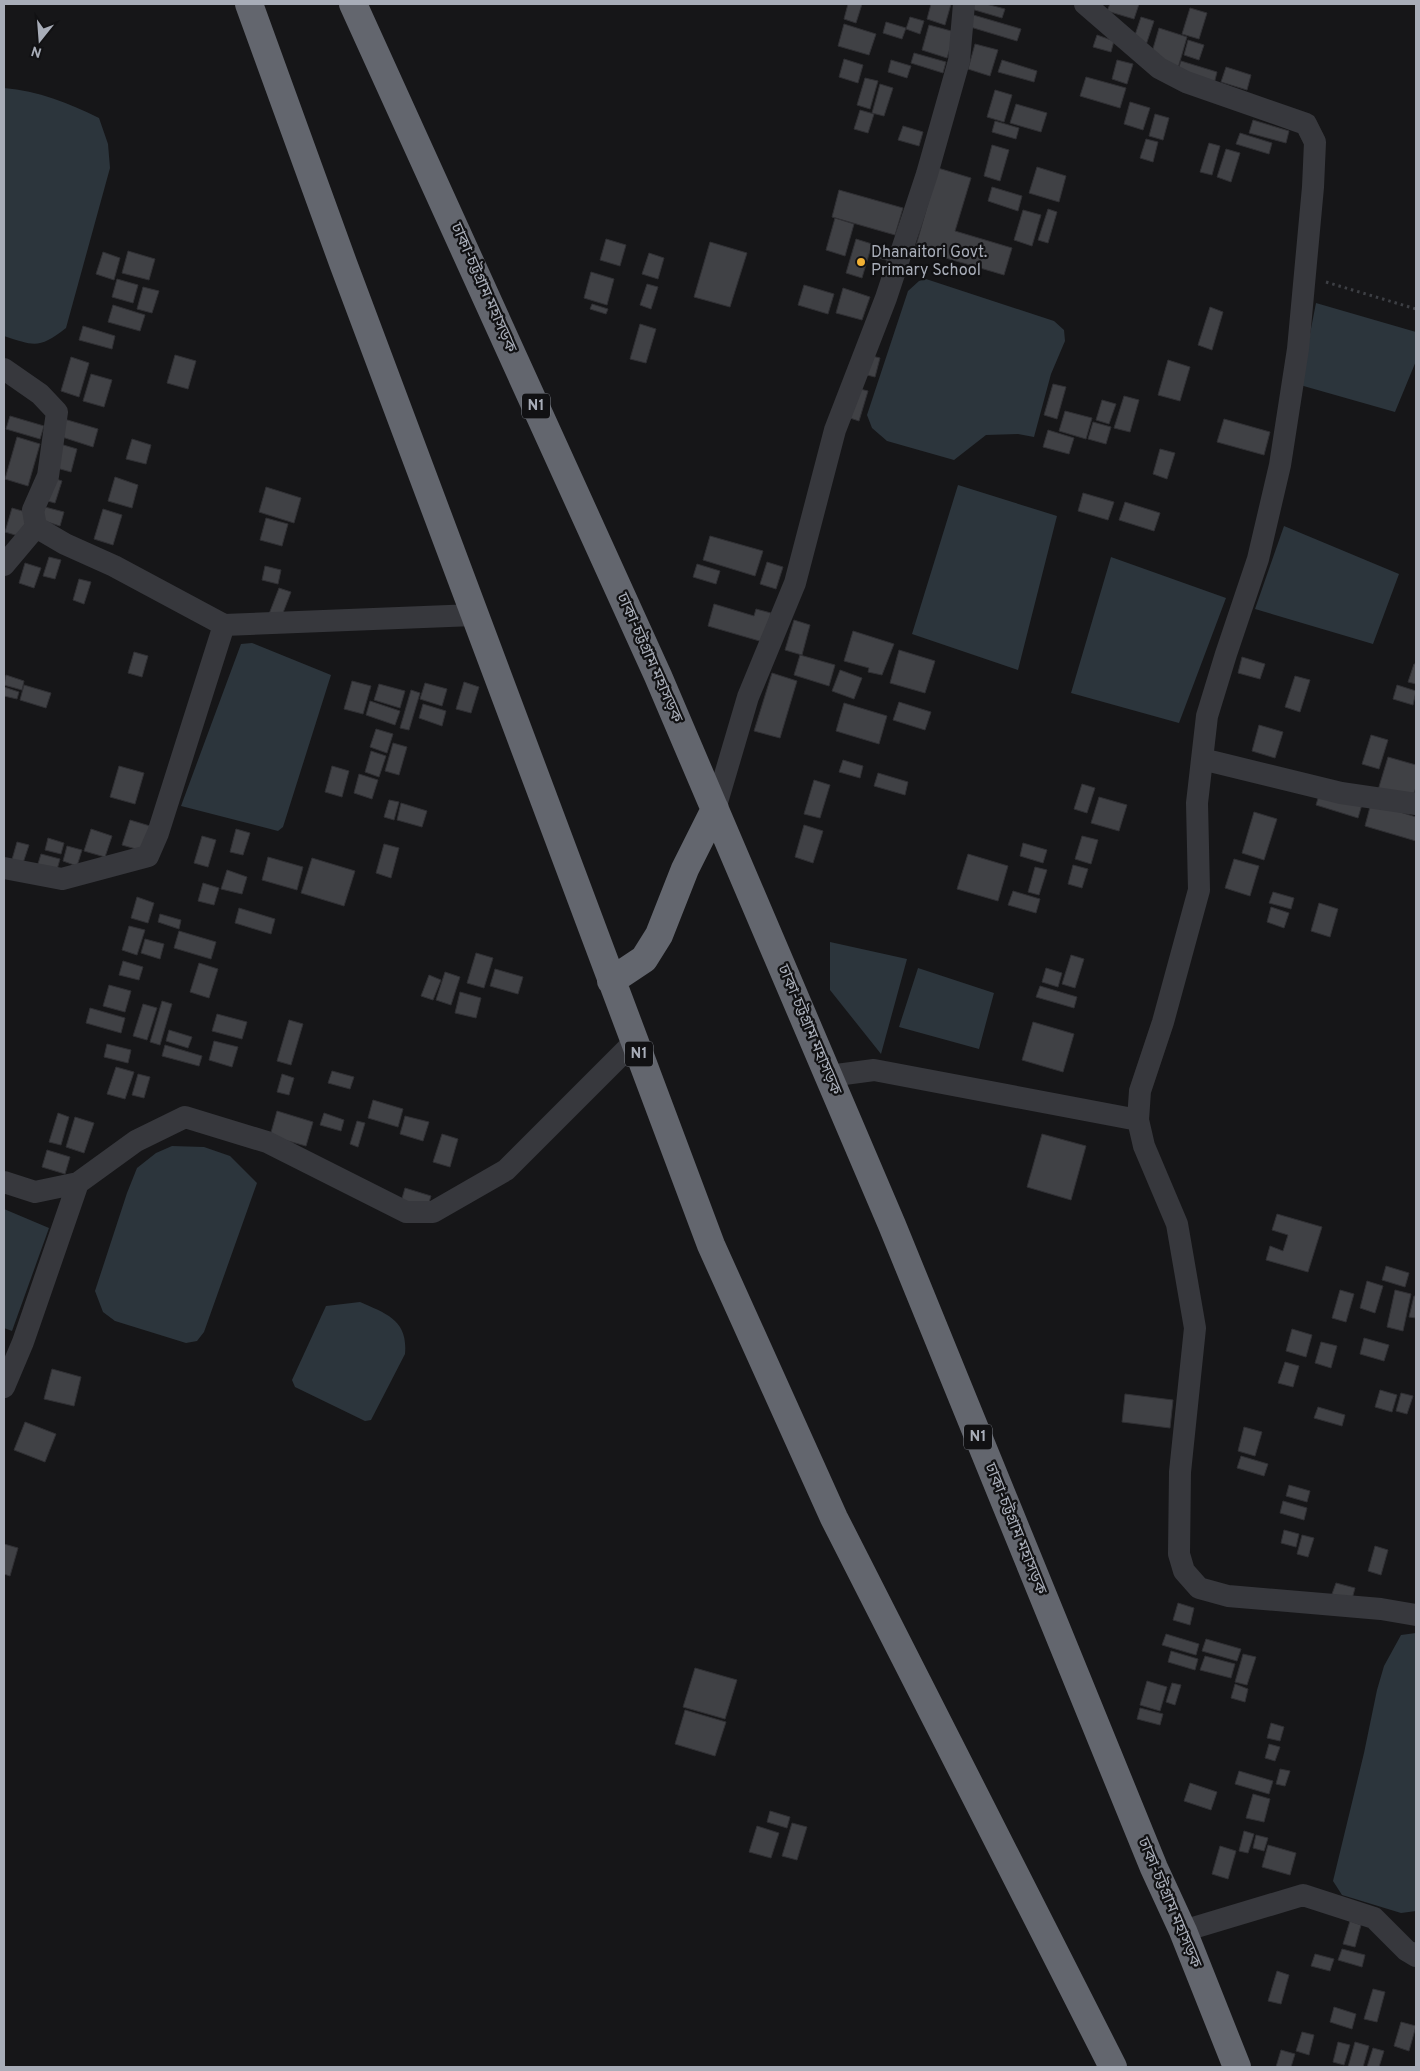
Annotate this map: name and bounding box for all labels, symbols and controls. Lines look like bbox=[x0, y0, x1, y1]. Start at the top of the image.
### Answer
north arrow bbox=[15, 15, 65, 65]
text: N bbox=[29, 41, 44, 61]
street label: ঢাকা-চট্টগ্রাম মহাসড়ক bbox=[445, 219, 522, 357]
place label: Dhanaitori Govt. Primary School bbox=[871, 243, 987, 281]
marker: Dhanaitori Govt. Primary School bbox=[855, 256, 867, 268]
road number: N1 bbox=[522, 394, 550, 418]
street label: ঢাকা-চট্টগ্রাম মহাসড়ক bbox=[611, 589, 688, 727]
street label: ঢাকা-চট্টগ্রাম মহাসড়ক bbox=[772, 960, 847, 1099]
road number: N1 bbox=[625, 1042, 653, 1066]
road number: N1 bbox=[964, 1424, 992, 1450]
street label: ঢাকা-চট্টগ্রাম মহাসড়ক bbox=[979, 1459, 1052, 1599]
street label: ঢাকা-চট্টগ্রাম মহাসড়ক bbox=[1132, 1833, 1207, 1972]

